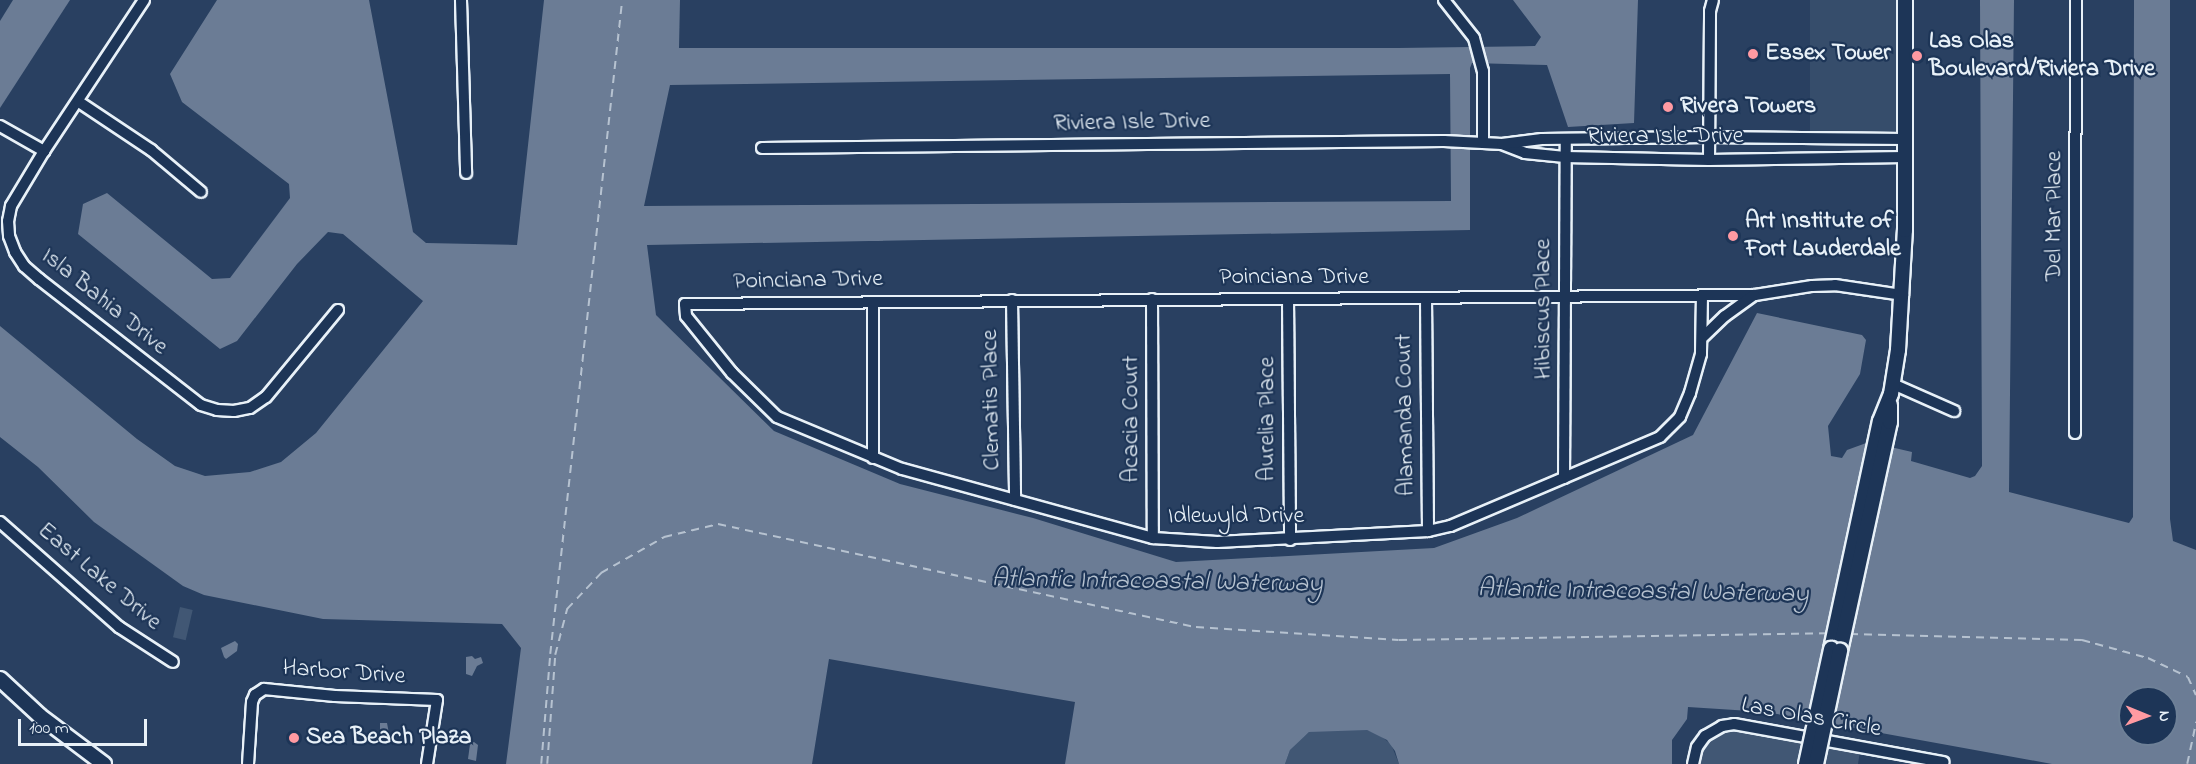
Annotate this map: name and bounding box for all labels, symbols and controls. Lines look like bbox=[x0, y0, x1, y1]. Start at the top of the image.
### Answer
place label: Las Olas Boulevard/Riviera Drive bbox=[1929, 28, 2155, 84]
place label: Essex Tower bbox=[1765, 40, 1891, 68]
marker: Essex Tower bbox=[1746, 47, 1760, 61]
marker: Las Olas Boulevard/Riviera Drive bbox=[1910, 49, 1924, 63]
place label: Rivera Towers bbox=[1680, 93, 1816, 121]
marker: Rivera Towers bbox=[1661, 100, 1675, 114]
street label: Riviera Isle Drive bbox=[1053, 107, 1211, 139]
street label: Riviera Isle Drive bbox=[1586, 123, 1744, 151]
street label: Del Mar Place bbox=[2041, 151, 2069, 281]
place label: Art Institute of Fort Lauderdale bbox=[1745, 208, 1901, 264]
marker: Art Institute of Fort Lauderdale bbox=[1726, 229, 1740, 243]
street label: Hibiscus Place bbox=[1530, 239, 1558, 379]
street label: Isla Bahia Drive bbox=[35, 242, 173, 362]
street label: Poinciana Drive bbox=[1219, 264, 1369, 292]
street label: Poinciana Drive bbox=[733, 265, 883, 297]
street label: Clematis Place bbox=[976, 329, 1008, 471]
street label: Alamanda Court bbox=[1390, 334, 1422, 496]
street label: Acacia Court bbox=[1118, 355, 1146, 483]
street label: Aurelia Place bbox=[1254, 357, 1282, 481]
street label: Idlewyld Drive bbox=[1168, 503, 1304, 531]
street label: East Lake Drive bbox=[31, 517, 167, 637]
water label: Atlantic Intracoastal Waterway bbox=[991, 565, 1323, 601]
water label: Atlantic Intracoastal Waterway bbox=[1477, 575, 1809, 611]
street label: Harbor Drive bbox=[282, 654, 406, 692]
north arrow bbox=[2118, 686, 2178, 746]
street label: Las Olas Circle bbox=[1739, 692, 1883, 744]
scale bar bbox=[21, 707, 150, 745]
text: N bbox=[2152, 711, 2176, 722]
text: 100 m bbox=[29, 716, 69, 742]
place label: Sea Beach Plaza bbox=[306, 724, 472, 752]
marker: Sea Beach Plaza bbox=[287, 731, 301, 745]

